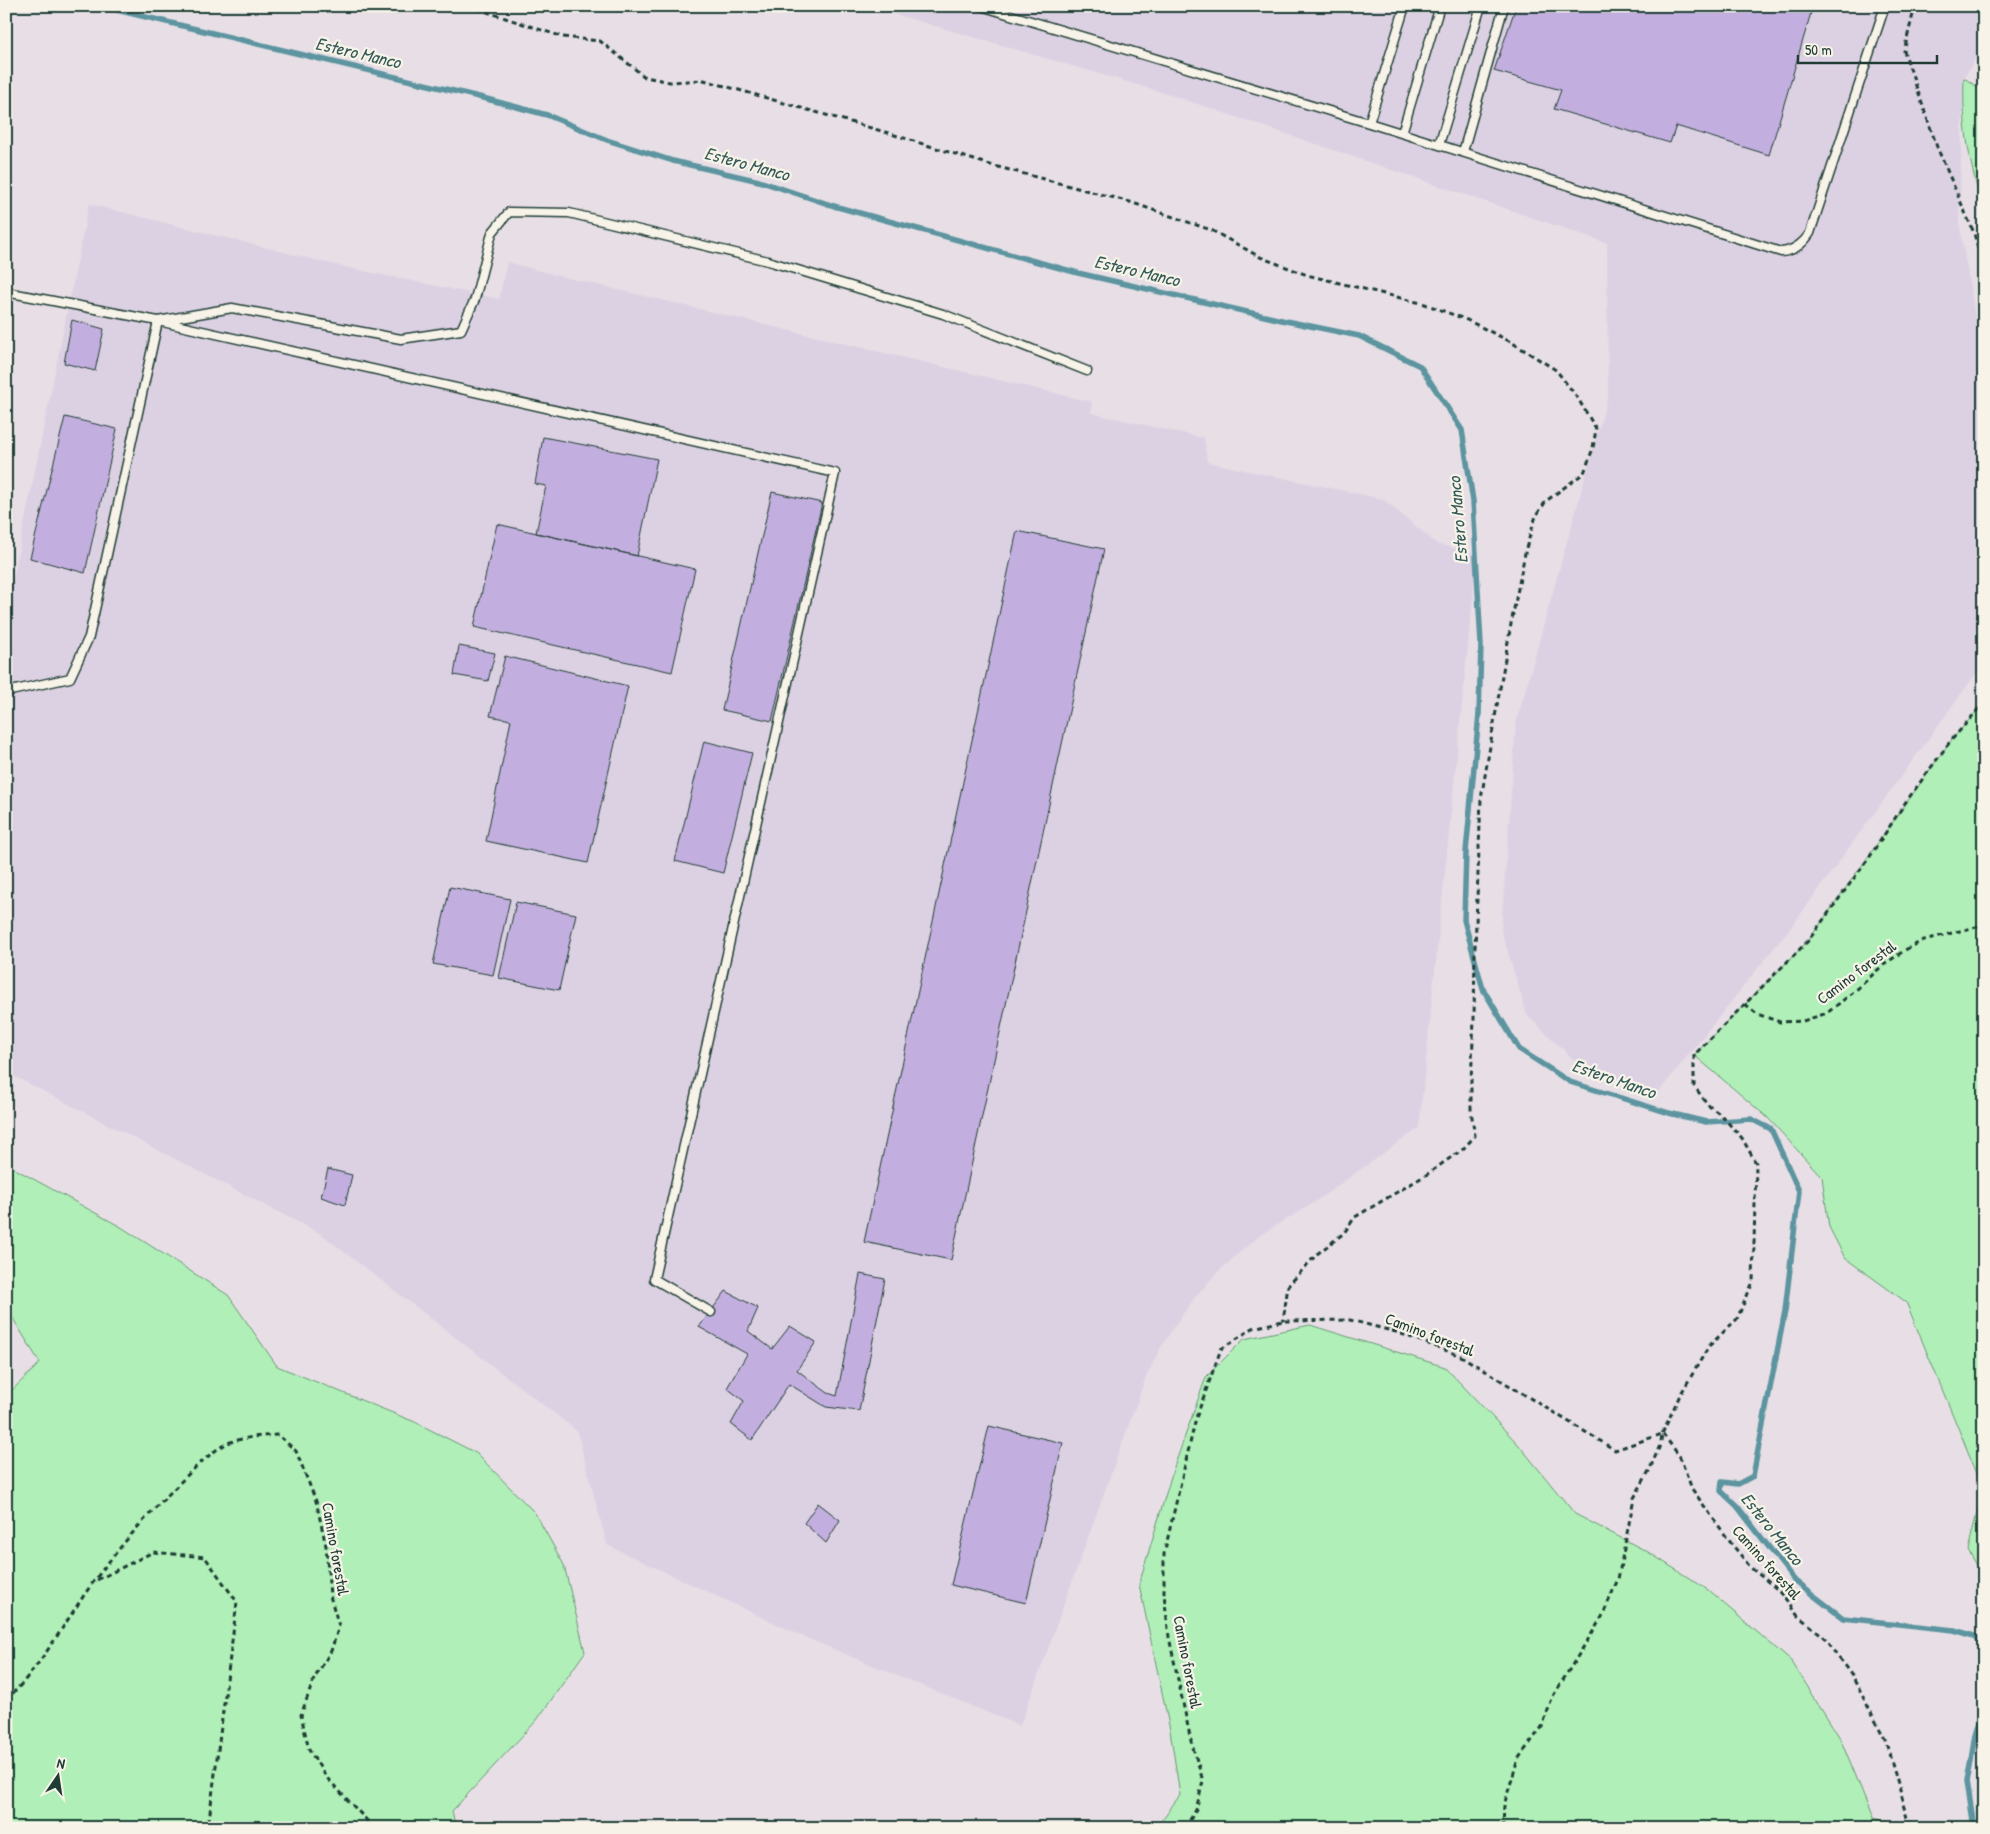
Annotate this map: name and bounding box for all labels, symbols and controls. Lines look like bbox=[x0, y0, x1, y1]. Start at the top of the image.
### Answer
water label: Estero Manco bbox=[313, 31, 405, 75]
scale bar bbox=[1798, 32, 1936, 64]
text: 50 m bbox=[1805, 39, 1832, 60]
water label: Estero Manco bbox=[702, 140, 794, 187]
water label: Estero Manco bbox=[1092, 249, 1184, 293]
water label: Estero Manco bbox=[1441, 474, 1474, 564]
street label: Camino forestal bbox=[1812, 935, 1901, 1009]
water label: Estero Manco bbox=[1569, 1053, 1661, 1105]
street label: Camino forestal bbox=[1382, 1307, 1478, 1361]
water label: Estero Manco bbox=[1735, 1487, 1810, 1572]
street label: Camino forestal bbox=[317, 1501, 355, 1598]
street label: Camino forestal bbox=[1727, 1520, 1807, 1605]
street label: Camino forestal bbox=[1168, 1614, 1208, 1711]
north arrow bbox=[32, 1752, 82, 1802]
text: N bbox=[55, 1753, 67, 1773]

